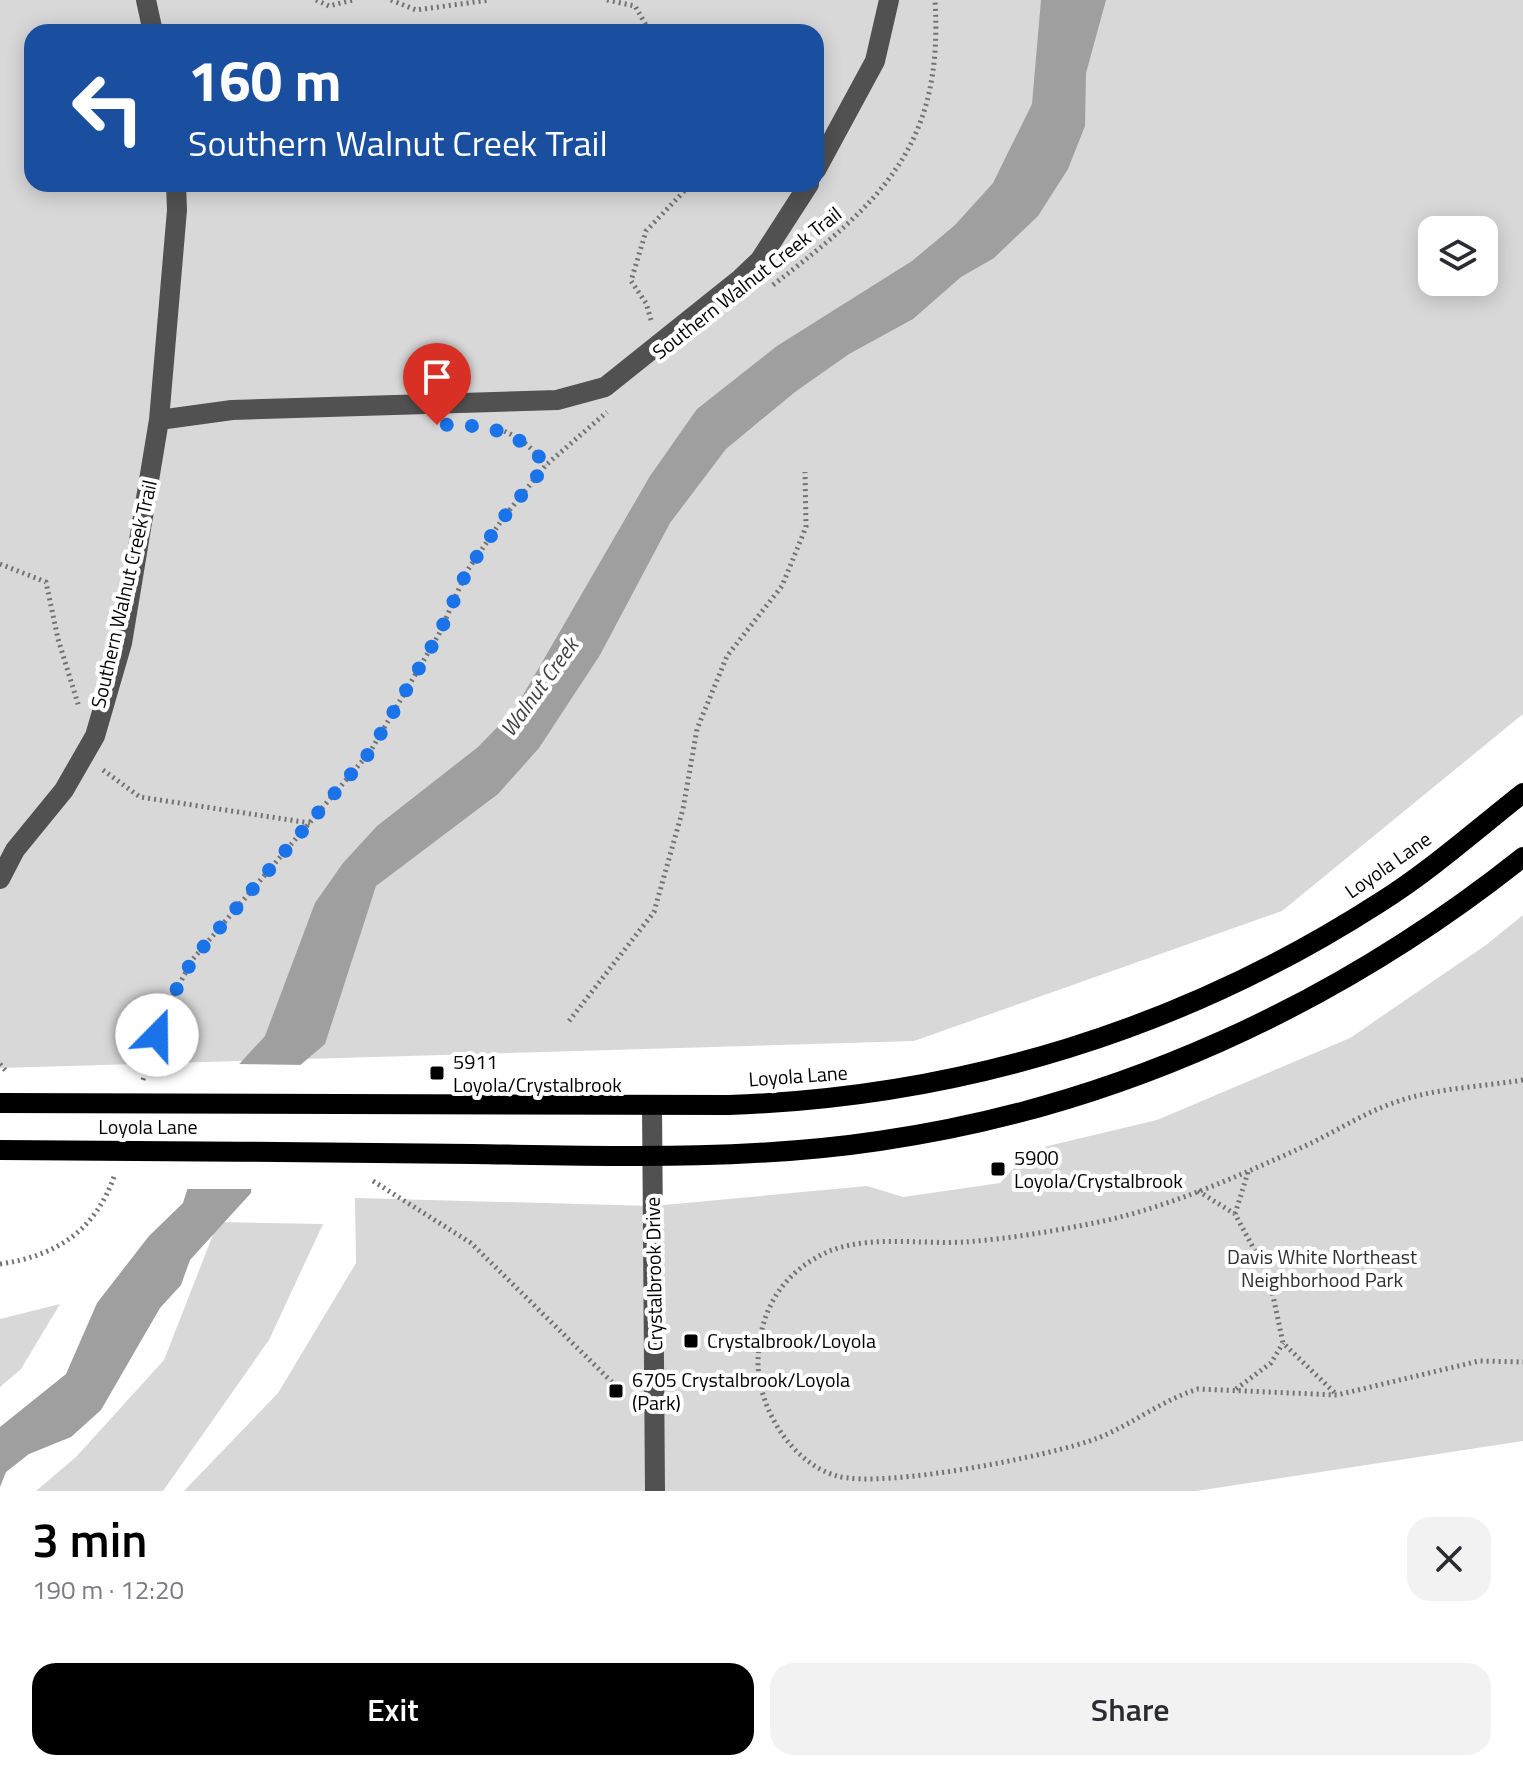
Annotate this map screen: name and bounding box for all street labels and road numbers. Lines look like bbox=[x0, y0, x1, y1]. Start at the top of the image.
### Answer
street label: Southern Walnut Creek Trail bbox=[645, 199, 848, 367]
street label: Southern Walnut Creek Trail bbox=[82, 477, 165, 711]
street label: Loyola Lane bbox=[1338, 823, 1437, 906]
street label: Loyola Lane bbox=[747, 1057, 849, 1094]
street label: Loyola Lane bbox=[98, 1111, 198, 1142]
street label: Crystalbrook Drive bbox=[637, 1197, 670, 1351]

